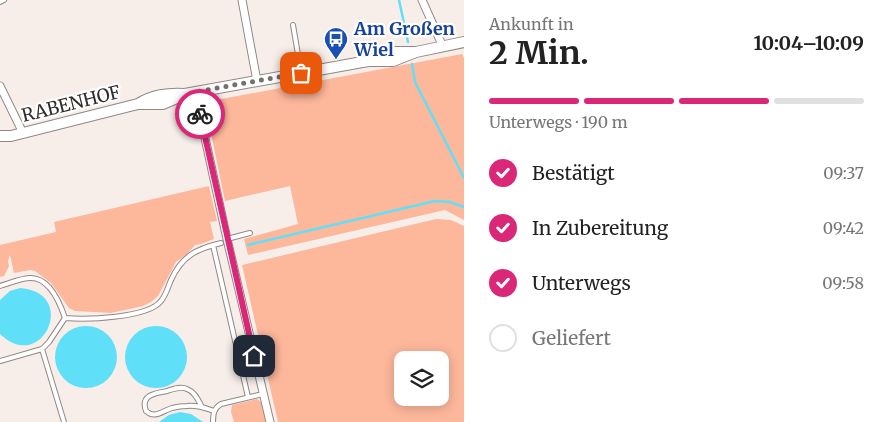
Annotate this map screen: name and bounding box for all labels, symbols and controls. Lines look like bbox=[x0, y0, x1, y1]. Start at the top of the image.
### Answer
text: Ankunft in bbox=[489, 14, 574, 34]
place label: Am Großen Wiel bbox=[353, 17, 455, 61]
bus stop icon: Am Großen Wiel bbox=[323, 26, 349, 60]
text: 10:04–10:09 bbox=[754, 31, 864, 55]
text: 2 Min. bbox=[489, 33, 589, 73]
pin bbox=[280, 52, 322, 94]
icon: bag bbox=[287, 59, 315, 87]
street label: RABENHOF bbox=[19, 80, 123, 127]
courier bbox=[175, 89, 225, 139]
icon: bike bbox=[186, 100, 214, 128]
text: Unterwegs · 190 m bbox=[489, 112, 628, 132]
icon: check bbox=[489, 159, 517, 187]
text: Bestätigt bbox=[532, 161, 615, 185]
text: 09:37 bbox=[823, 163, 864, 183]
icon: check bbox=[489, 214, 517, 242]
text: In Zubereitung bbox=[532, 216, 668, 240]
text: 09:42 bbox=[823, 218, 864, 238]
icon: check bbox=[489, 269, 517, 297]
text: Unterwegs bbox=[532, 271, 631, 295]
text: 09:58 bbox=[822, 273, 864, 293]
text: Geliefert bbox=[532, 326, 611, 350]
pin bbox=[233, 335, 275, 377]
icon: home bbox=[240, 342, 268, 370]
map controls bbox=[394, 351, 449, 406]
button: layers bbox=[394, 351, 449, 406]

